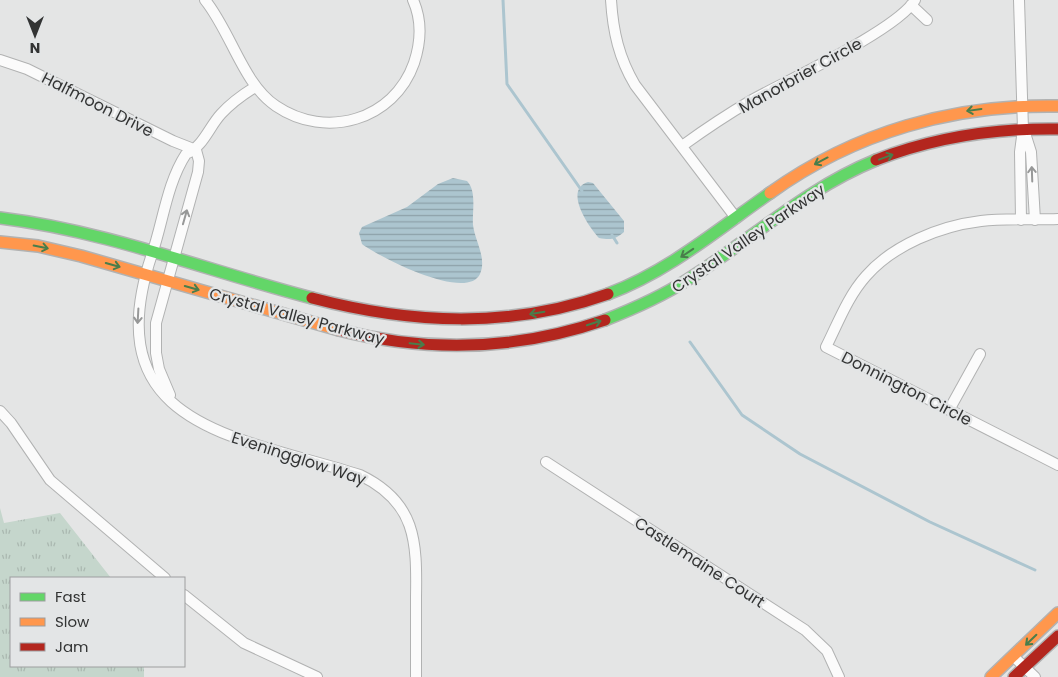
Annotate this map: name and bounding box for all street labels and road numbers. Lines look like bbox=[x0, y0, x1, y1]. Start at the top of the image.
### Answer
street label: Manorbrier Circle bbox=[734, 32, 866, 119]
street label: Halfmoon Drive bbox=[38, 66, 158, 143]
street label: Crystal Valley Parkway bbox=[667, 178, 830, 298]
street label: Crystal Valley Parkway bbox=[207, 282, 387, 351]
street label: Donnington Circle bbox=[838, 346, 976, 431]
street label: Eveningglow Way bbox=[229, 426, 369, 491]
street label: Castlemaine Court bbox=[630, 512, 770, 613]

